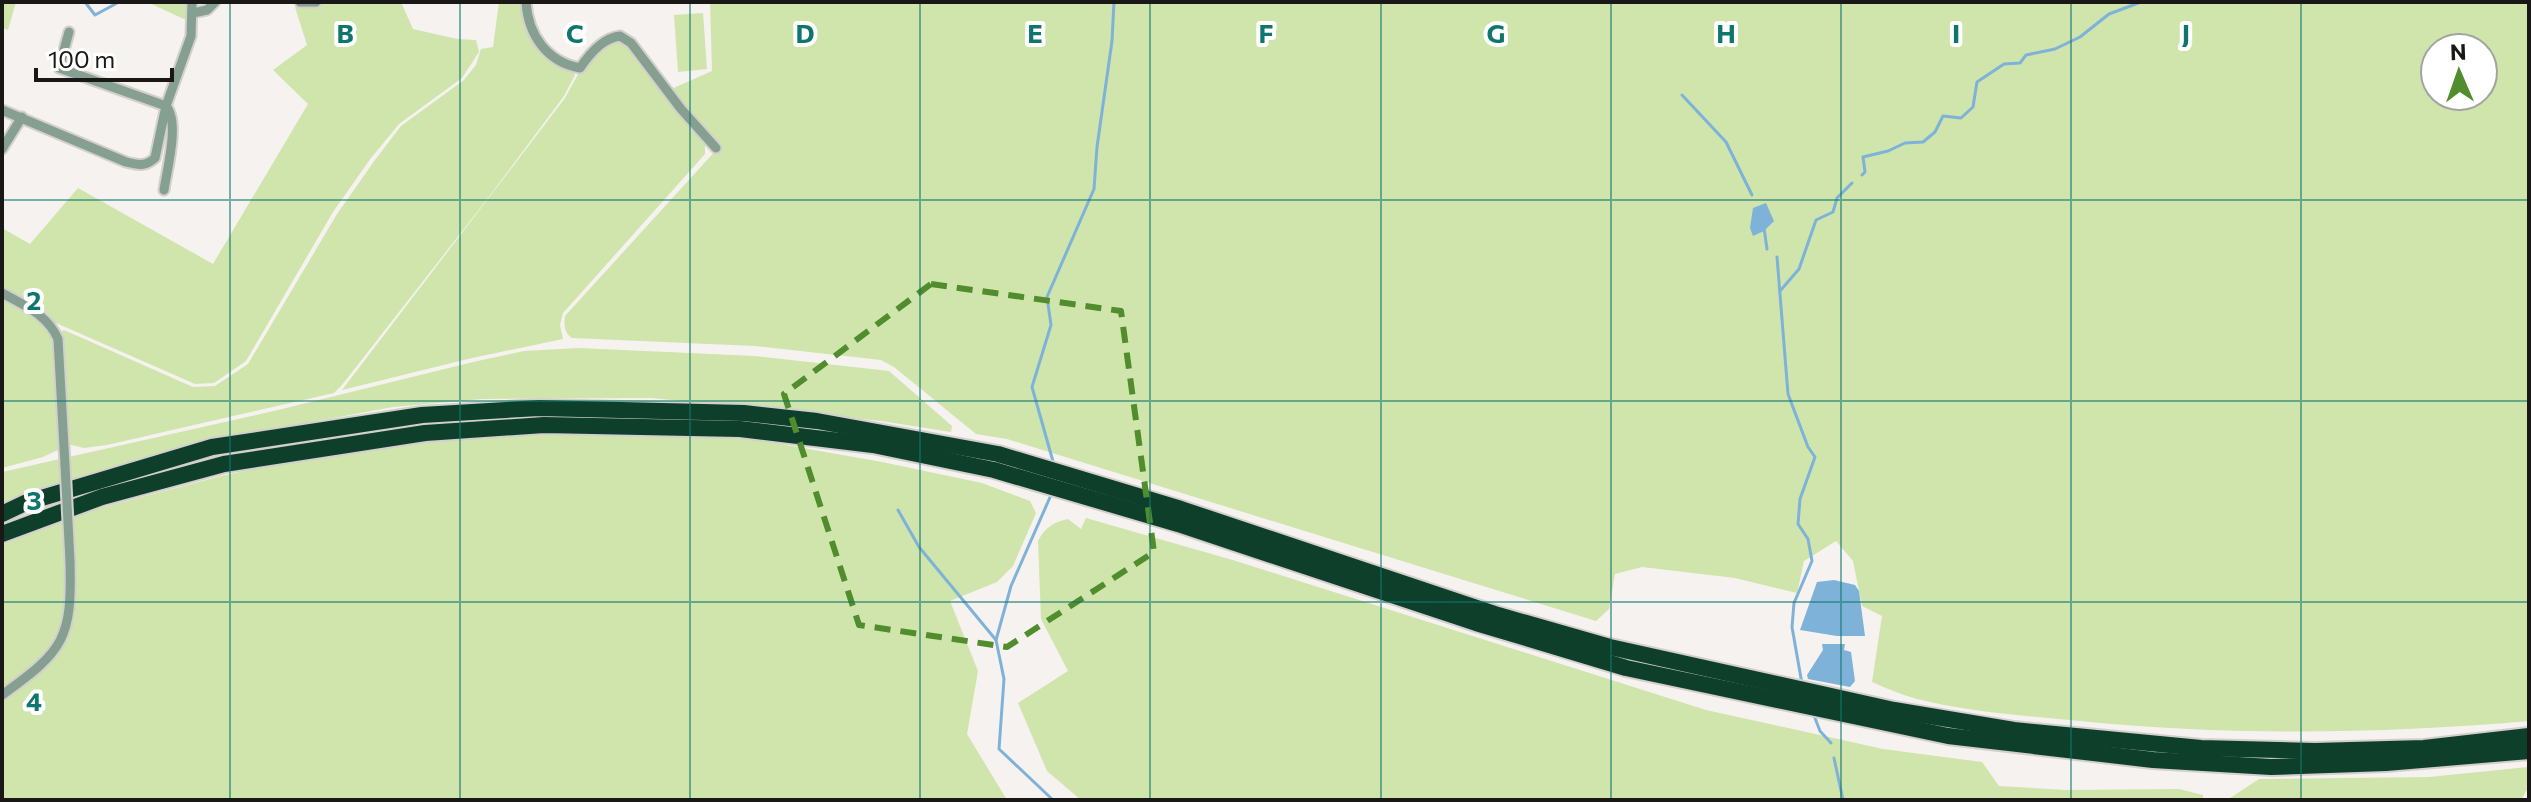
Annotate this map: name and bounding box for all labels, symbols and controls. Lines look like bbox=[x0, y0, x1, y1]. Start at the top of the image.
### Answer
text: B bbox=[336, 17, 354, 48]
text: C bbox=[566, 17, 584, 48]
text: D bbox=[795, 17, 815, 48]
text: E bbox=[1027, 17, 1043, 48]
text: F bbox=[1258, 17, 1274, 48]
text: G bbox=[1487, 17, 1505, 48]
text: H bbox=[1716, 17, 1736, 48]
text: I bbox=[1952, 17, 1960, 48]
text: J bbox=[2182, 17, 2190, 48]
scale bar bbox=[36, 32, 172, 82]
north arrow bbox=[2419, 32, 2499, 112]
text: N bbox=[2450, 38, 2467, 65]
text: 100 m bbox=[48, 44, 115, 73]
text: 2 bbox=[27, 284, 41, 315]
text: 3 bbox=[26, 484, 42, 515]
text: 4 bbox=[26, 685, 42, 716]

